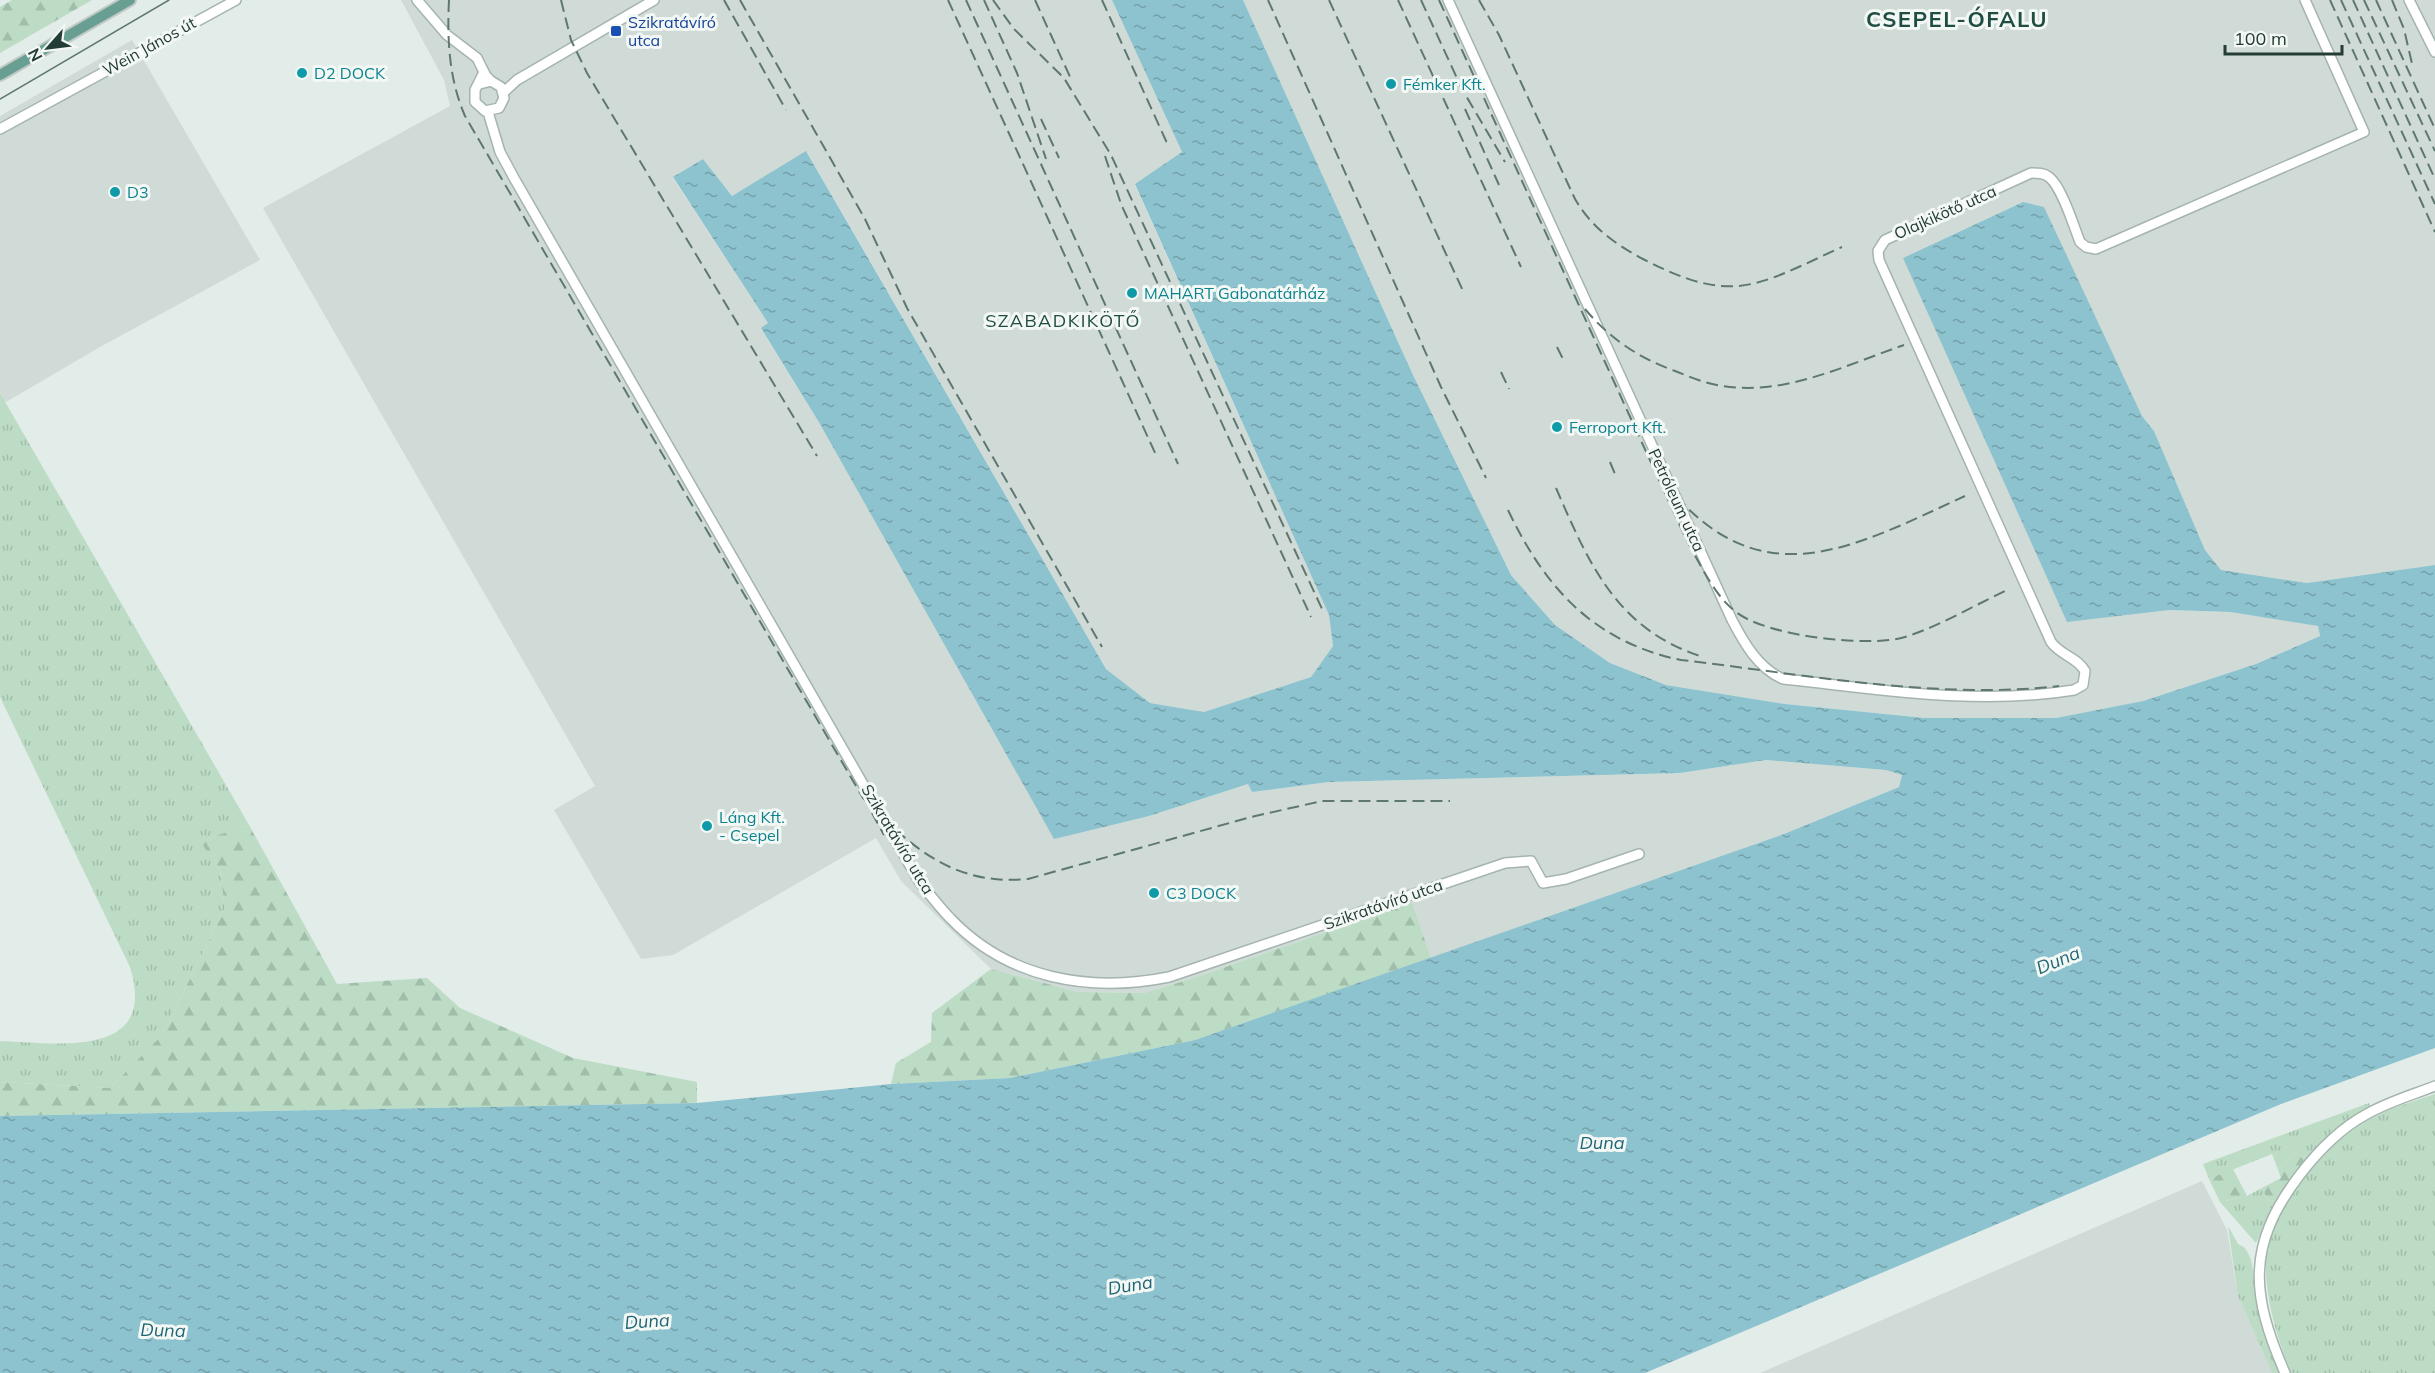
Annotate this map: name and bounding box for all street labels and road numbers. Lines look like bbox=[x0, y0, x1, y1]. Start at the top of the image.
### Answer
street label: Wein János út bbox=[99, 12, 199, 80]
street label: Olajkikötő utca bbox=[1891, 181, 1999, 243]
street label: Petróleum utca bbox=[1644, 445, 1710, 555]
street label: Szikratávíró utca bbox=[857, 781, 939, 897]
street label: Szikratávíró utca bbox=[1321, 874, 1445, 934]

